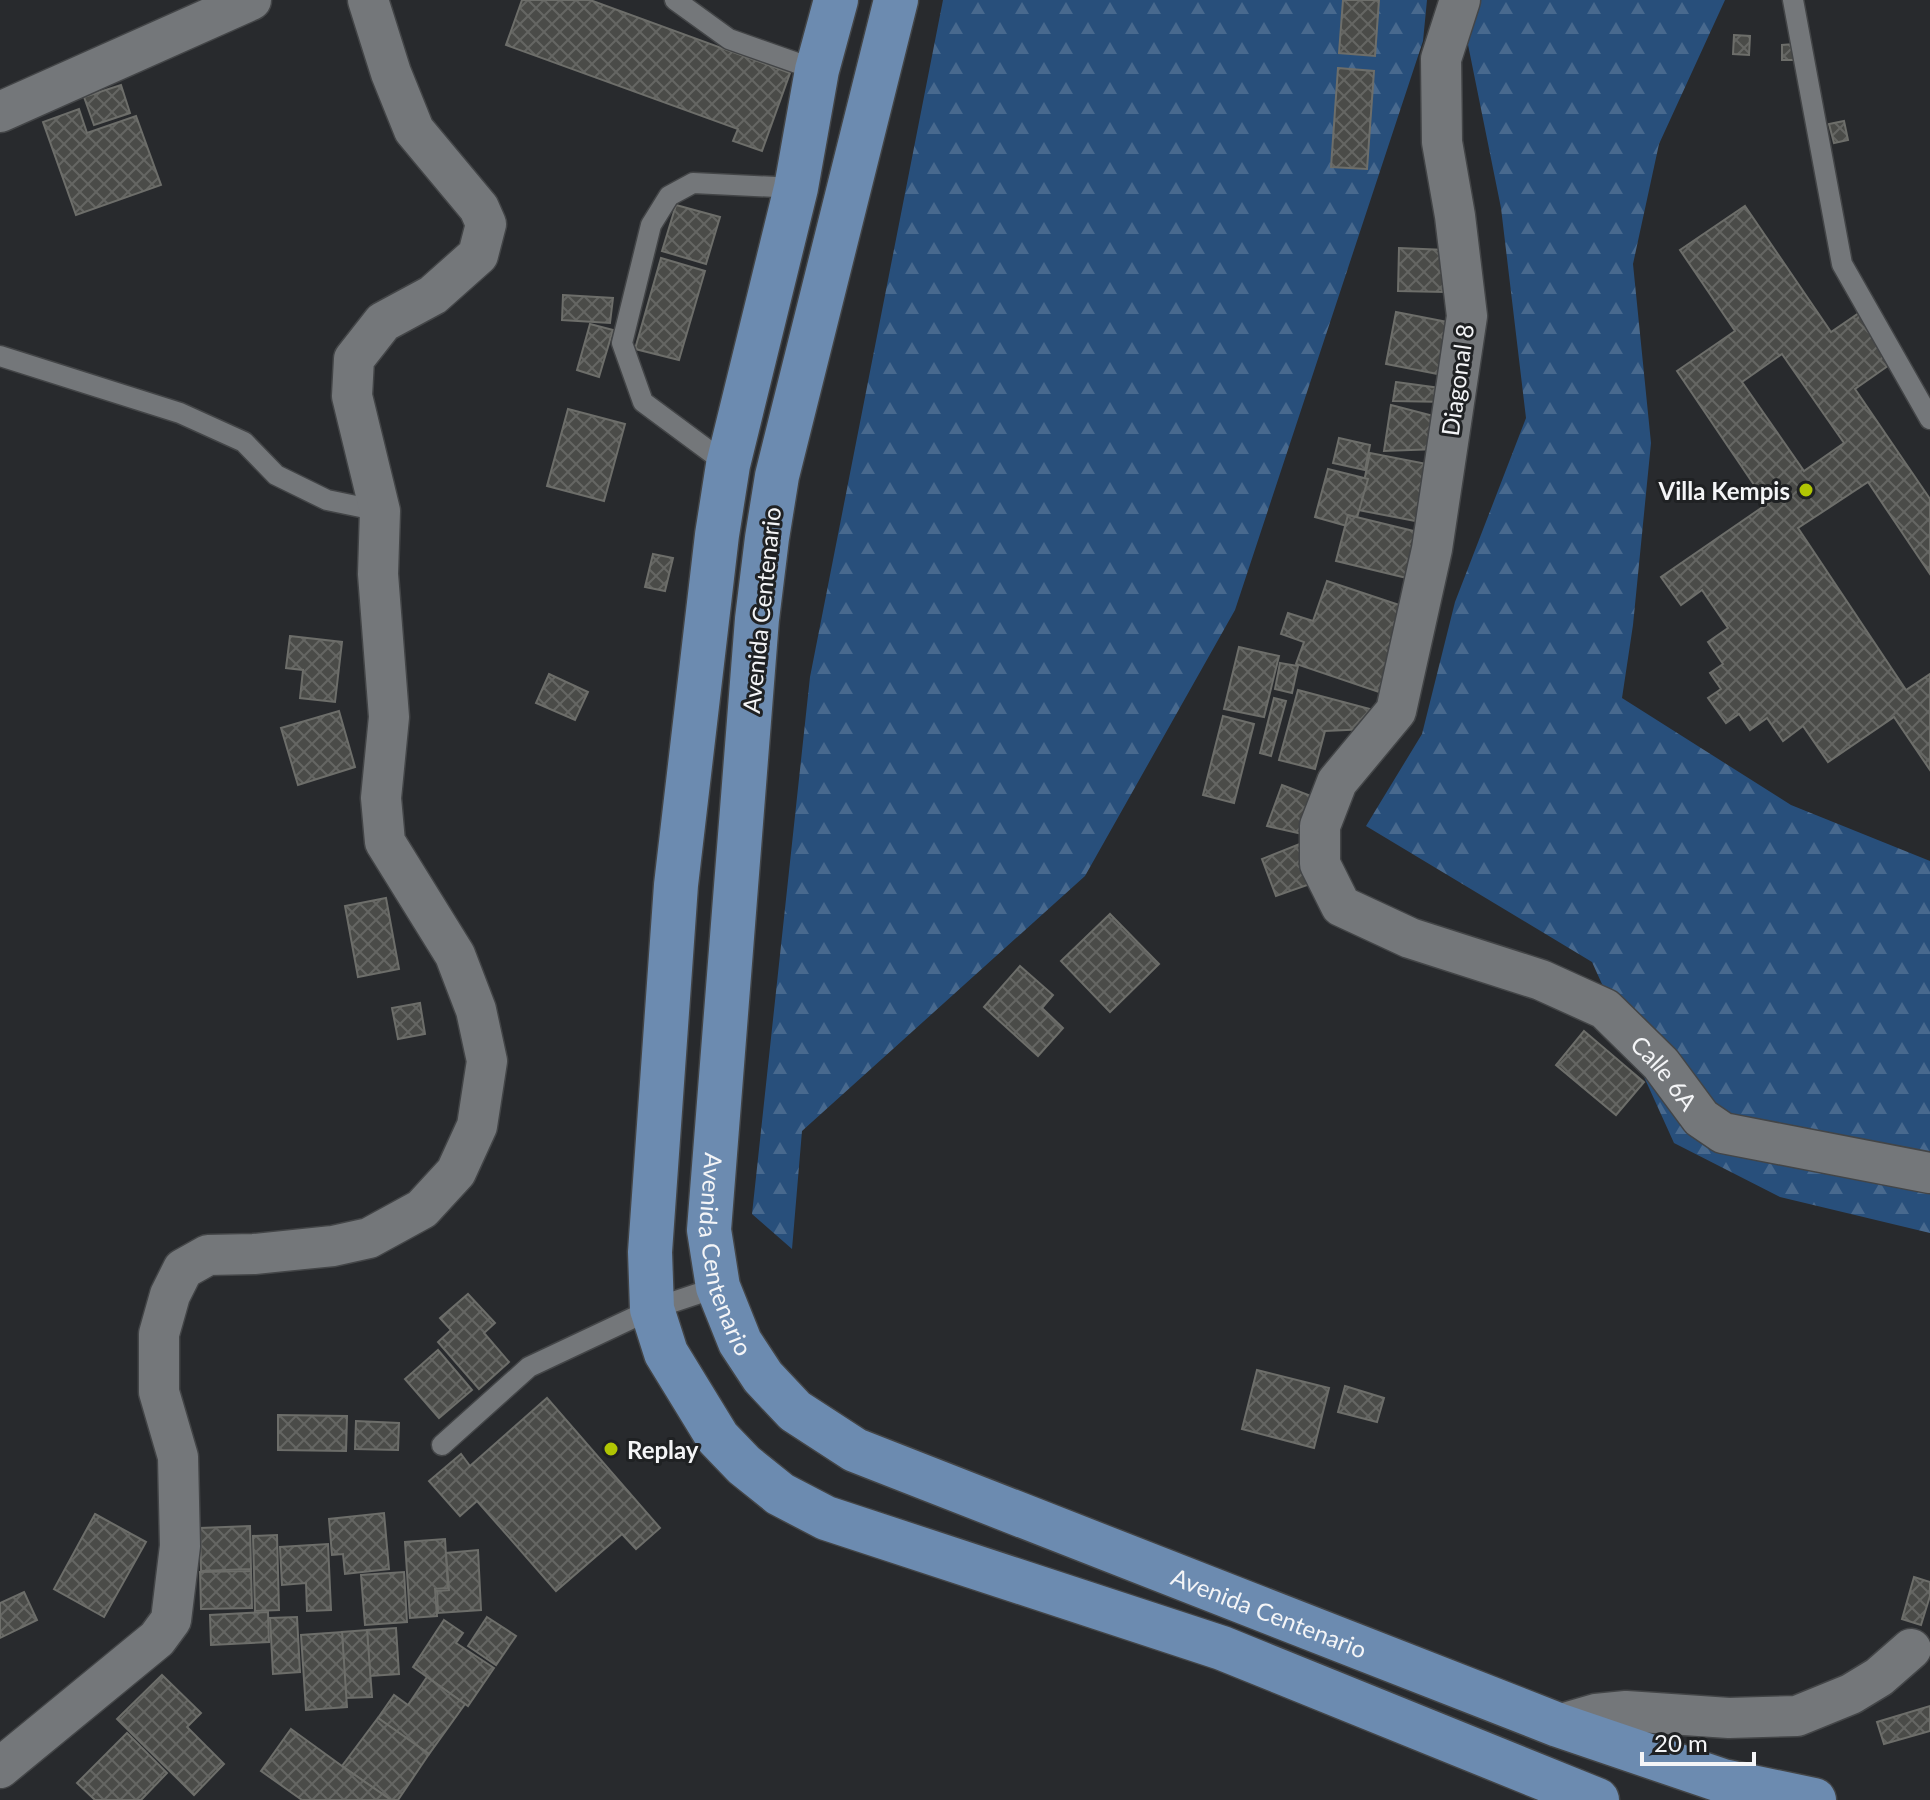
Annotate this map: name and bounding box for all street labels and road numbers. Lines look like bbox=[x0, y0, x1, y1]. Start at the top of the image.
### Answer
street label: Diagonal 8 bbox=[1435, 322, 1479, 438]
street label: Avenida Centenario bbox=[736, 506, 786, 714]
street label: Calle 6A bbox=[1626, 1029, 1705, 1116]
street label: Avenida Centenario bbox=[694, 1152, 759, 1361]
street label: Avenida Centenario bbox=[1168, 1561, 1371, 1663]

